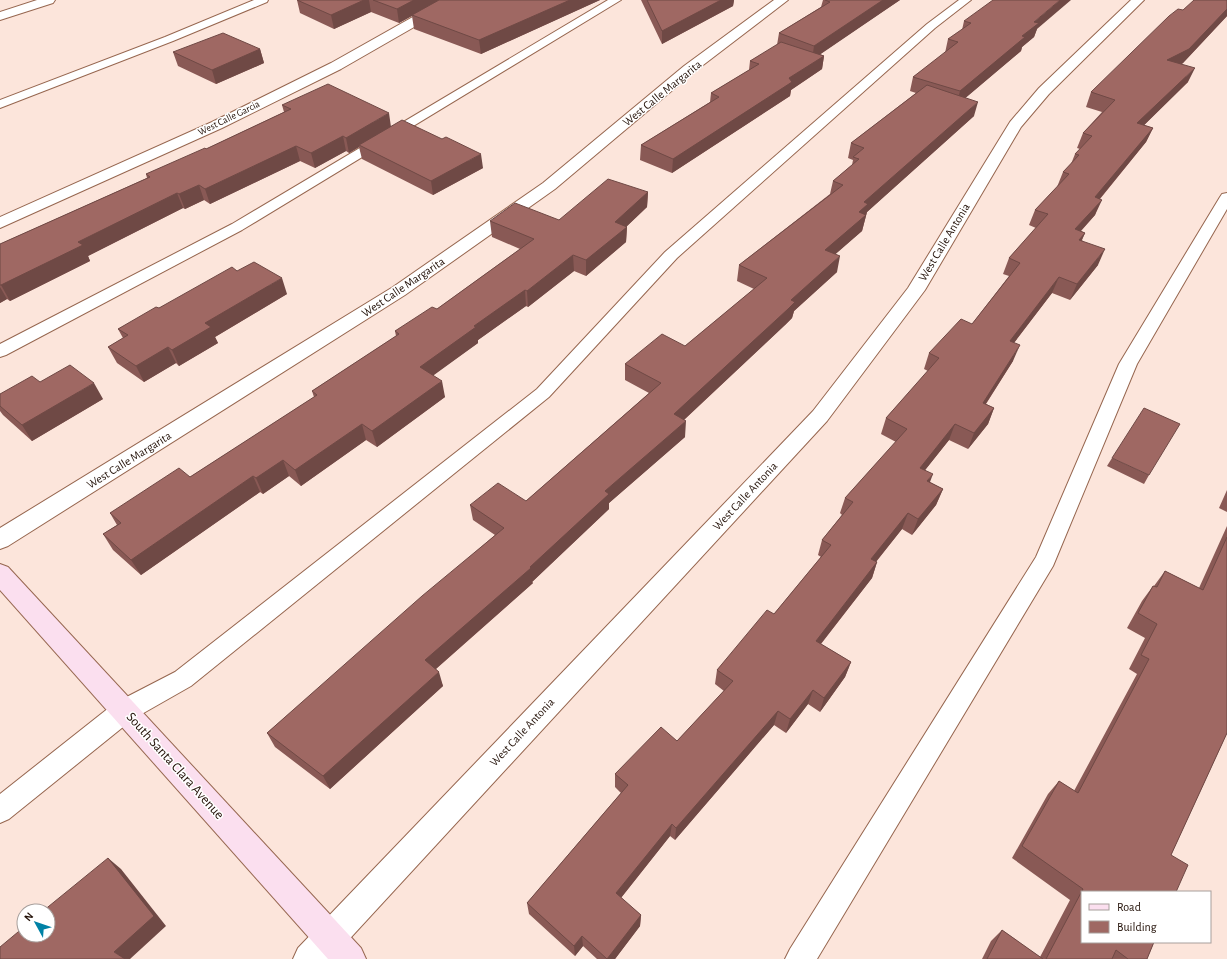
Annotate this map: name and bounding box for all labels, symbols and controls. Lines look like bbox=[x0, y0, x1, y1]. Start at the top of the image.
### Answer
street label: West Calle Margarita bbox=[620, 57, 704, 128]
street label: West Calle Garcia bbox=[197, 99, 262, 137]
street label: West Calle Antonia bbox=[916, 201, 972, 283]
street label: West Calle Margarita bbox=[359, 255, 447, 319]
street label: West Calle Margarita bbox=[85, 429, 174, 491]
street label: West Calle Antonia bbox=[711, 459, 780, 532]
street label: West Calle Antonia bbox=[488, 695, 557, 768]
street label: South Santa Clara Avenue bbox=[123, 710, 227, 822]
legend bbox=[1081, 891, 1211, 943]
text: Road bbox=[1117, 901, 1141, 913]
north arrow bbox=[16, 903, 56, 943]
text: N bbox=[22, 910, 35, 923]
text: Building bbox=[1117, 921, 1157, 933]

